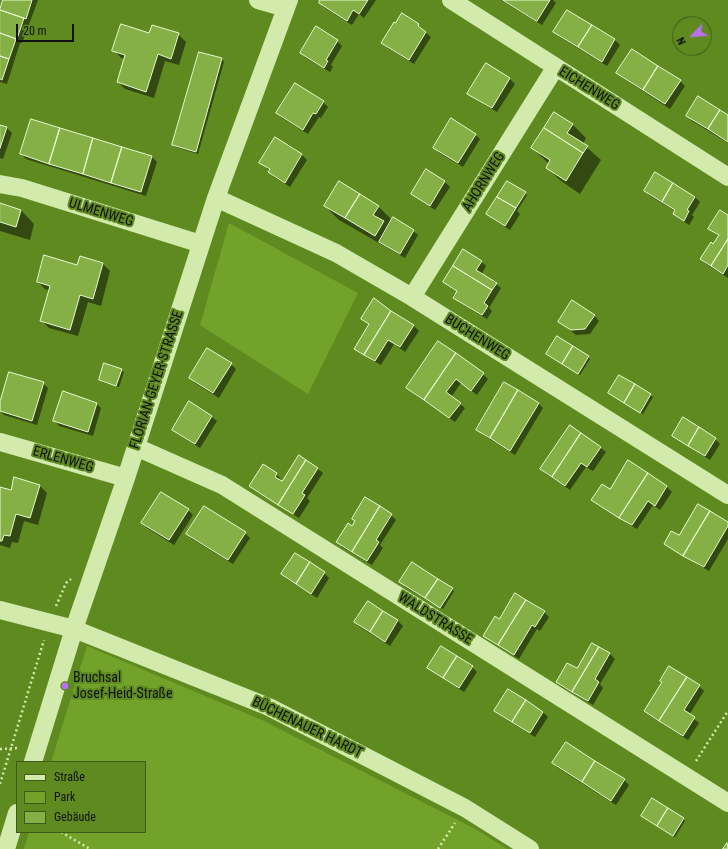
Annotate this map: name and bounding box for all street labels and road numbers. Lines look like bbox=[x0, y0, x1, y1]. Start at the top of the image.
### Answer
street label: EICHENWEG bbox=[555, 64, 623, 114]
street label: AHORNWEG bbox=[459, 149, 509, 215]
street label: ULMENWEG bbox=[67, 195, 135, 231]
street label: FLORIAN-GEYER-STRASSE bbox=[127, 309, 187, 451]
street label: BUCHENWEG bbox=[441, 311, 513, 365]
street label: ERLENWEG bbox=[31, 443, 95, 477]
street label: WALDSTRASSE bbox=[395, 589, 475, 649]
street label: BÜCHENAUER HARDT bbox=[249, 694, 365, 762]

